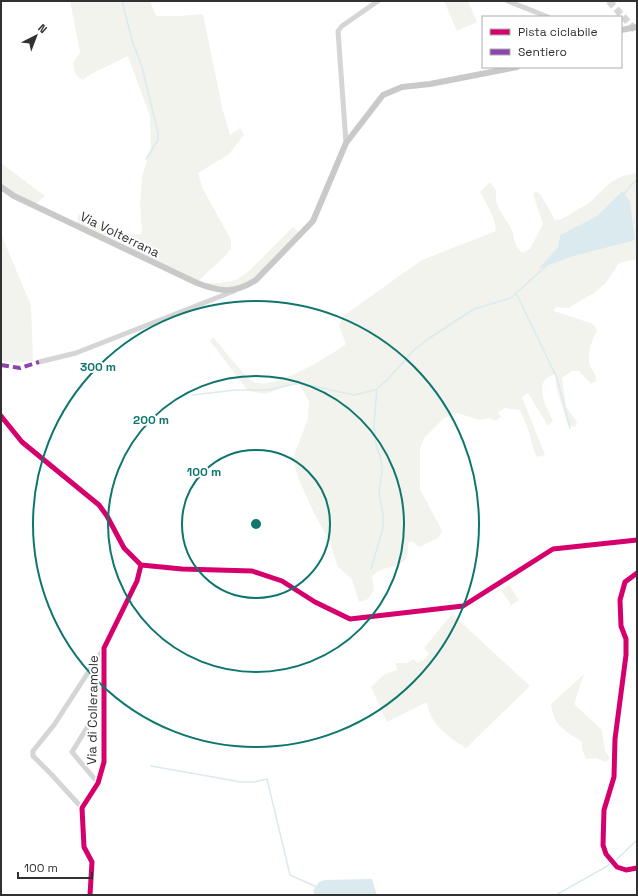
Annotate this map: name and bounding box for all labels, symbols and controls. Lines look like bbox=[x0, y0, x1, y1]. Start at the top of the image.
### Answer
north arrow bbox=[16, 16, 56, 56]
legend bbox=[482, 16, 622, 68]
text: N bbox=[35, 21, 50, 36]
text: Pista ciclabile bbox=[518, 24, 598, 40]
text: Sentiero bbox=[518, 44, 567, 60]
street label: Via Volterrana bbox=[77, 208, 163, 261]
text: 300 m bbox=[80, 359, 116, 375]
text: 200 m bbox=[133, 412, 169, 428]
text: 100 m bbox=[187, 464, 221, 480]
centre of rings bbox=[249, 517, 263, 531]
street label: Via di Colleramole bbox=[83, 655, 102, 765]
scale bar bbox=[18, 854, 92, 880]
text: 100 m bbox=[24, 860, 58, 876]

